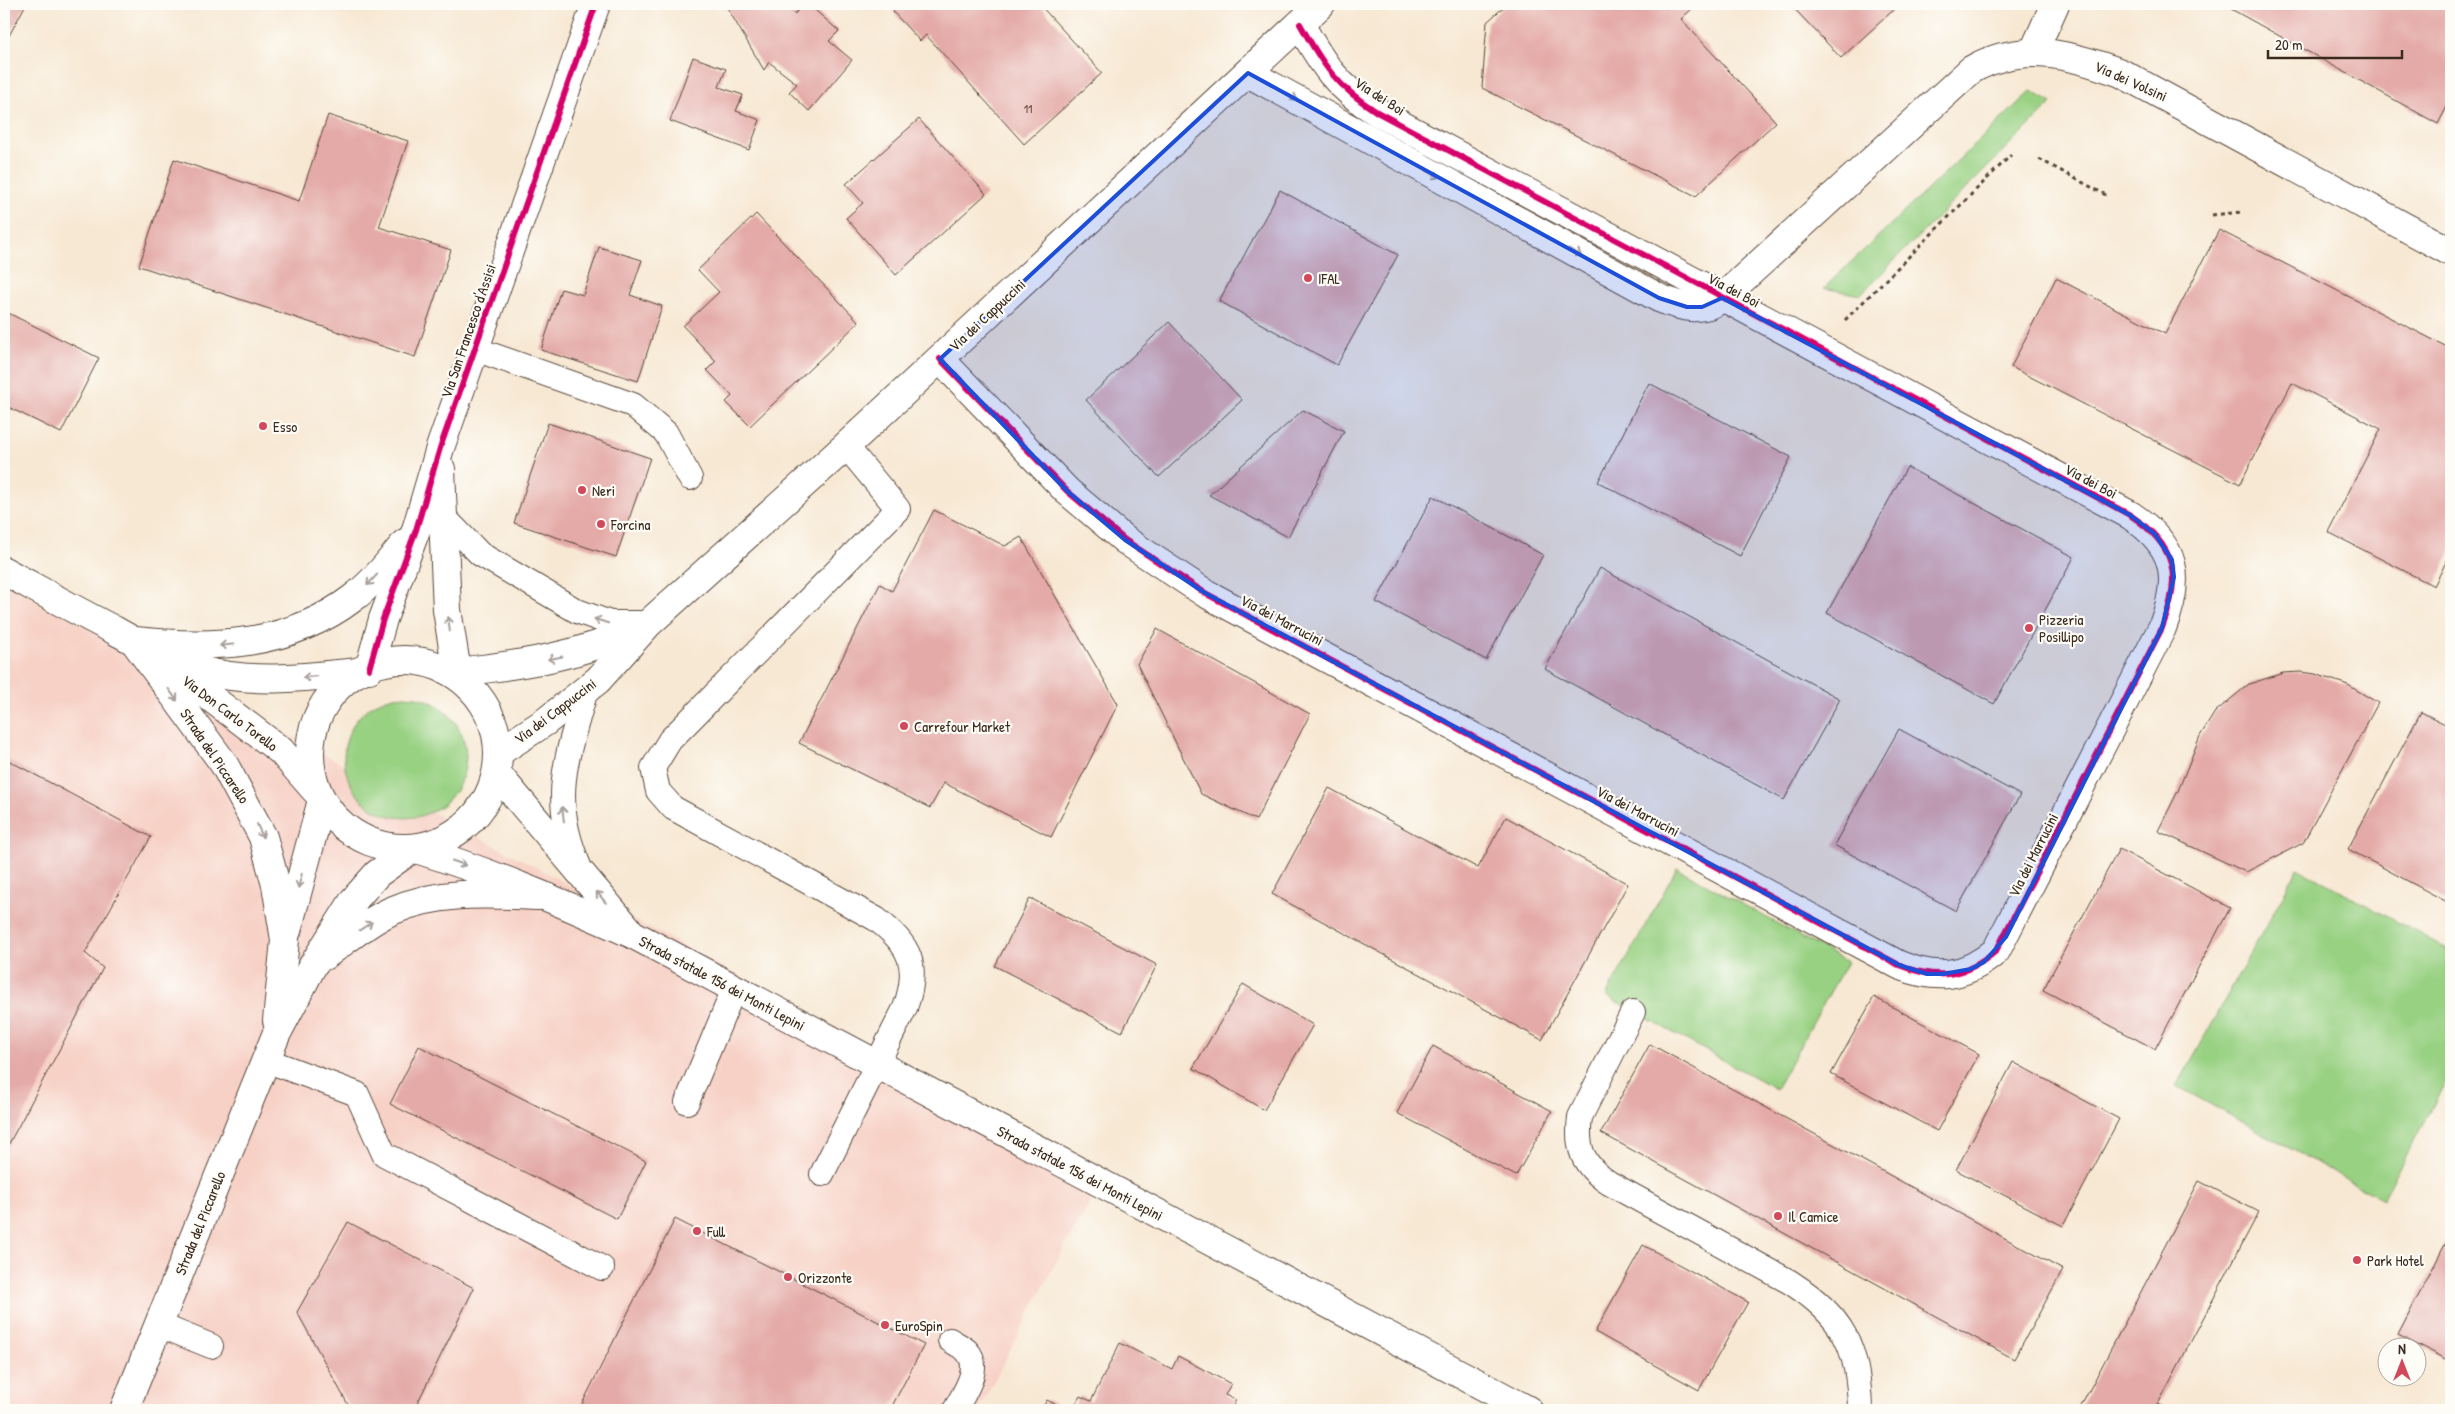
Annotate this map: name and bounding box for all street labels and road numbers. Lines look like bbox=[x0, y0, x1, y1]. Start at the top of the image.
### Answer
street label: Via dei Volsini bbox=[2091, 56, 2171, 106]
street label: Via dei Boi bbox=[1350, 72, 1410, 120]
street label: Via San Francesco d'Assisi bbox=[435, 261, 501, 401]
street label: Via dei Boi bbox=[1704, 267, 1764, 313]
street label: Via dei Cappuccini bbox=[944, 274, 1030, 356]
street label: Via dei Boi bbox=[2061, 458, 2121, 504]
street label: Via dei Marrucini bbox=[1237, 589, 1327, 651]
street label: Via Don Carlo Torello bbox=[178, 670, 282, 756]
street label: Via dei Cappuccini bbox=[510, 673, 600, 749]
street label: Strada del Piccarello bbox=[175, 704, 255, 808]
street label: Via dei Marrucini bbox=[1593, 780, 1683, 842]
street label: Via dei Marrucini bbox=[2003, 809, 2063, 901]
street label: Strada statale 156 dei Monti Lepini bbox=[635, 930, 809, 1036]
street label: Strada statale 156 dei Monti Lepini bbox=[993, 1120, 1167, 1226]
street label: Strada del Piccarello bbox=[170, 1168, 230, 1278]

